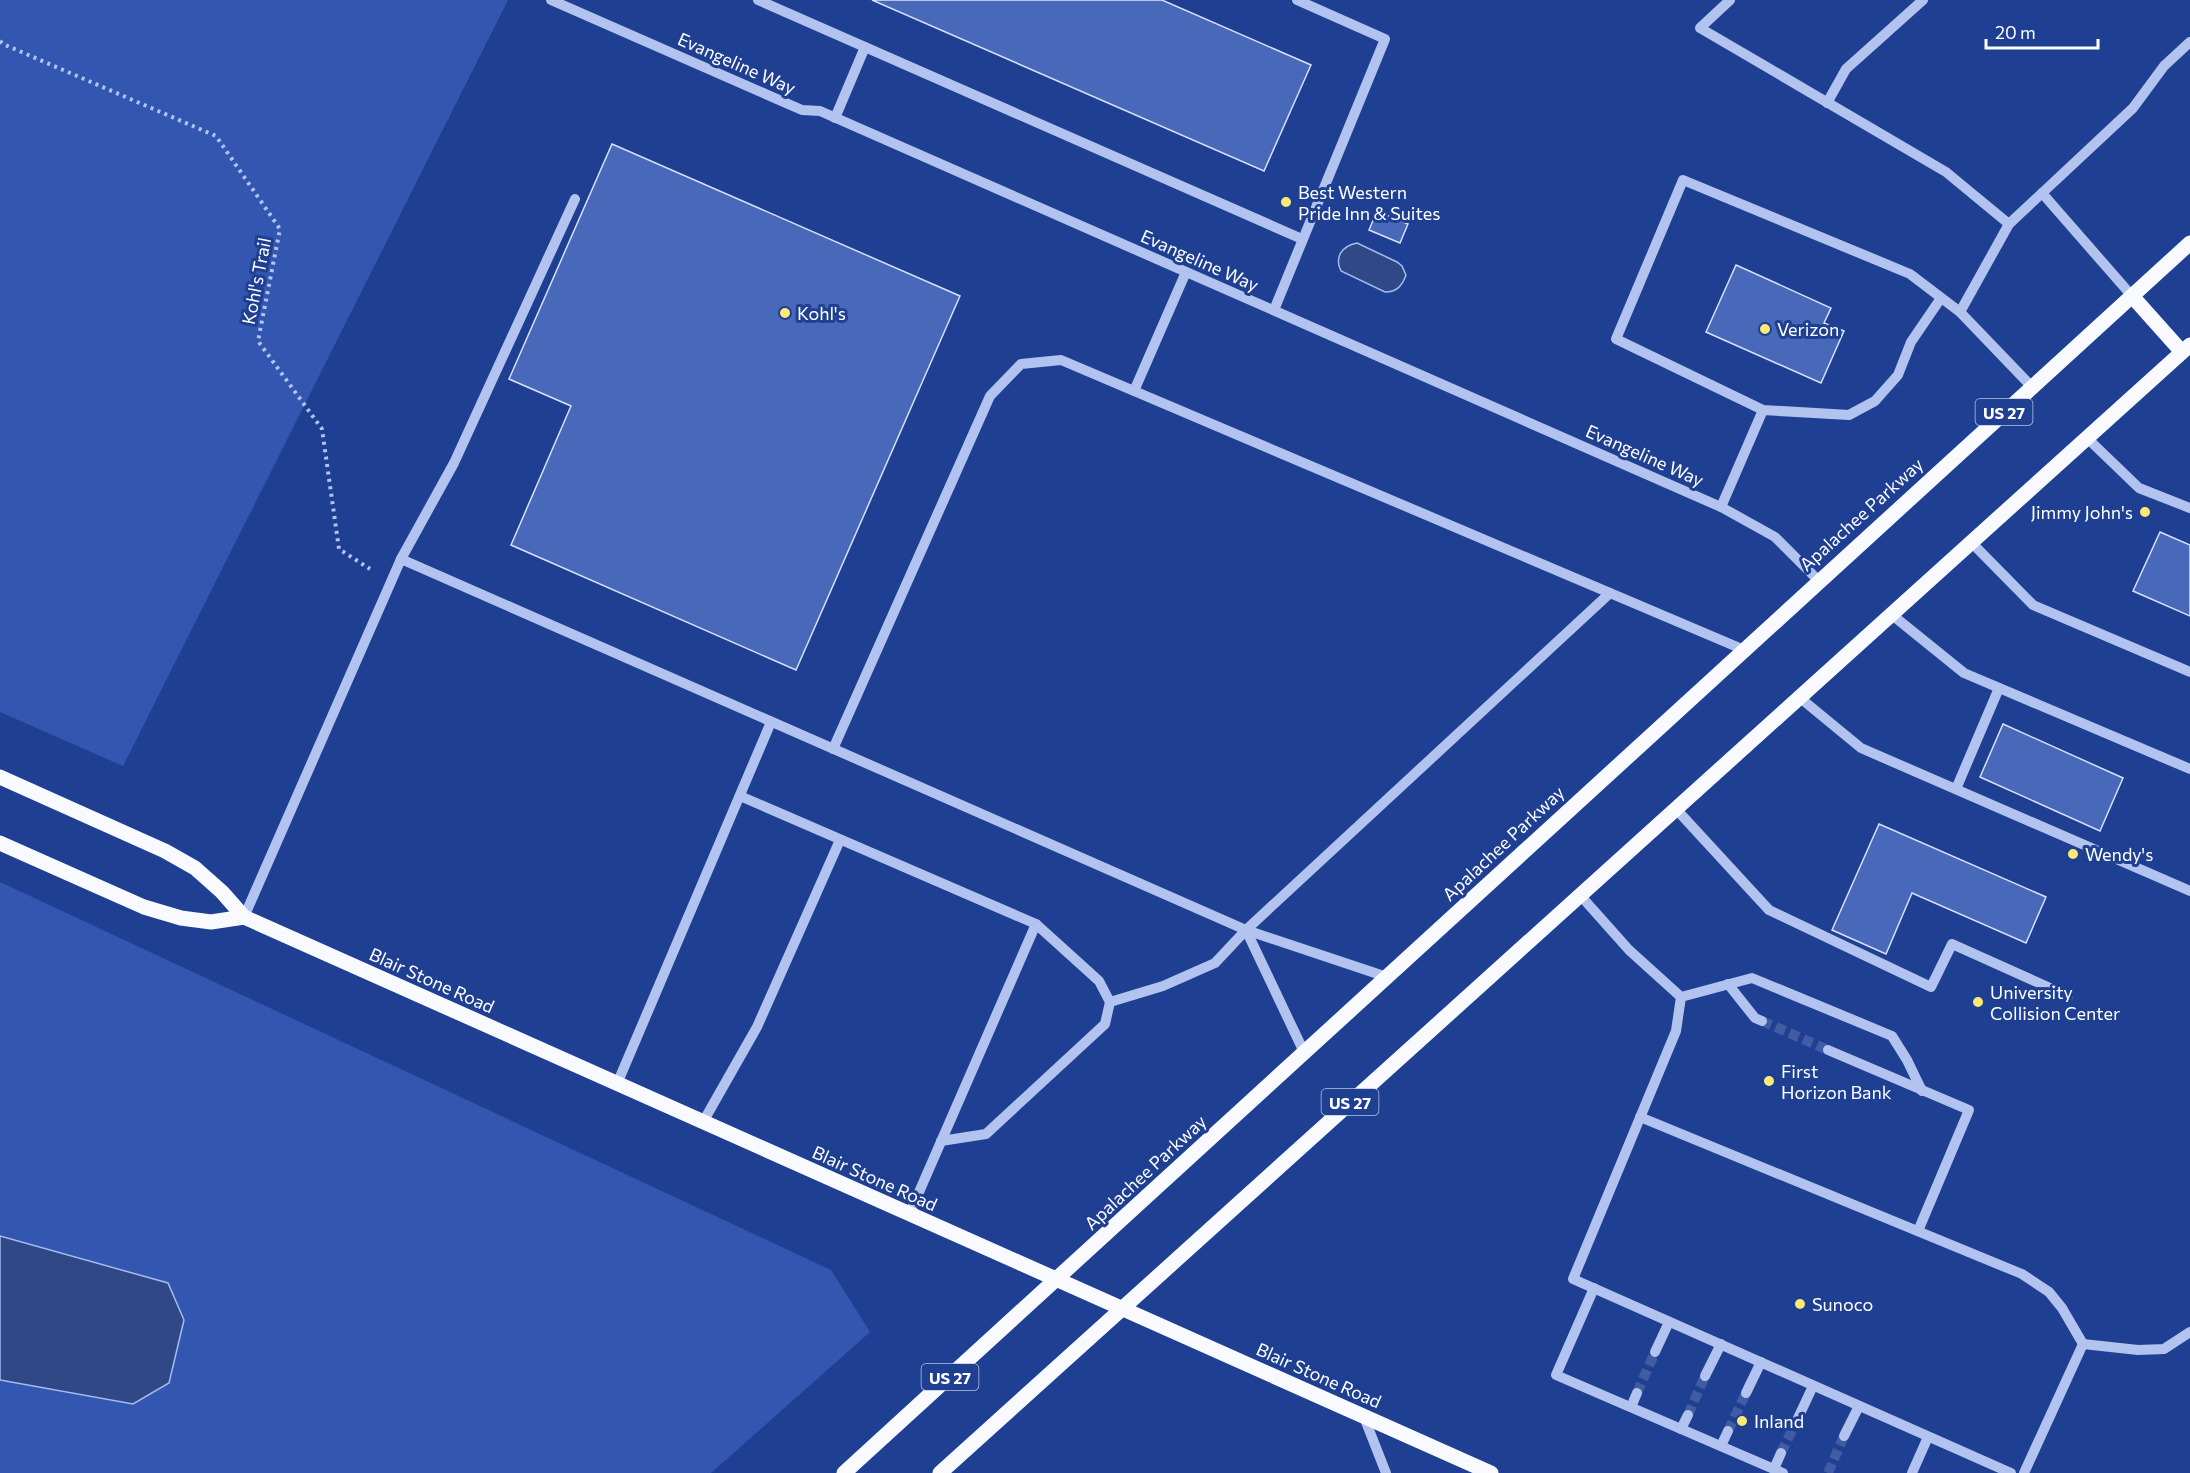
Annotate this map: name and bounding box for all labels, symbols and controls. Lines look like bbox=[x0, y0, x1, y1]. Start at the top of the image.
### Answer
scale bar bbox=[1986, 12, 2098, 50]
text: 20 m bbox=[1995, 21, 2036, 43]
street label: Evangeline Way bbox=[675, 27, 799, 99]
place label: Best Western Pride Inn & Suites bbox=[1298, 181, 1440, 224]
marker: Best Western Pride Inn & Suites bbox=[1279, 195, 1293, 209]
street label: Evangeline Way bbox=[1138, 224, 1262, 296]
street label: Kohl's Trail bbox=[237, 236, 275, 326]
place label: Kohl's bbox=[797, 302, 846, 324]
marker: Kohl's bbox=[778, 306, 792, 320]
place label: Verizon bbox=[1777, 318, 1839, 340]
marker: Verizon bbox=[1758, 322, 1772, 336]
road number: US 27 bbox=[1976, 399, 2032, 425]
street label: Evangeline Way bbox=[1583, 419, 1707, 491]
street label: Apalachee Parkway bbox=[1795, 453, 1927, 575]
place label: Jimmy John's bbox=[2031, 501, 2133, 523]
marker: Jimmy John's bbox=[2138, 505, 2152, 519]
street label: Apalachee Parkway bbox=[1438, 781, 1568, 905]
place label: Wendy's bbox=[2085, 843, 2153, 865]
marker: Wendy's bbox=[2066, 847, 2080, 861]
street label: Blair Stone Road bbox=[366, 943, 498, 1017]
place label: University Collision Center bbox=[1990, 981, 2120, 1024]
marker: University Collision Center bbox=[1971, 995, 1985, 1009]
place label: First Horizon Bank bbox=[1781, 1060, 1892, 1103]
marker: First Horizon Bank bbox=[1762, 1074, 1776, 1088]
road number: US 27 bbox=[1322, 1089, 1378, 1115]
street label: Apalachee Parkway bbox=[1080, 1110, 1210, 1234]
street label: Blair Stone Road bbox=[809, 1141, 941, 1215]
place label: Sunoco bbox=[1812, 1293, 1873, 1315]
marker: Sunoco bbox=[1793, 1297, 1807, 1311]
street label: Blair Stone Road bbox=[1253, 1338, 1385, 1412]
road number: US 27 bbox=[922, 1364, 978, 1390]
place label: Inland bbox=[1754, 1410, 1804, 1432]
marker: Inland bbox=[1735, 1414, 1749, 1428]

